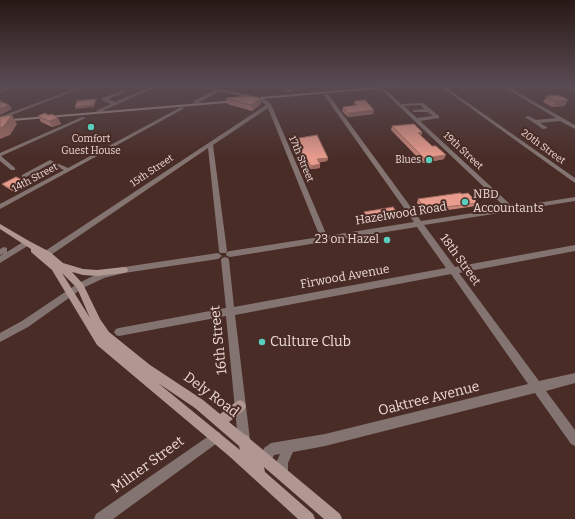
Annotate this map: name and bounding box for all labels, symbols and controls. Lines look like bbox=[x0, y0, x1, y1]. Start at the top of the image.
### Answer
marker: Comfort Guest House bbox=[86, 122, 96, 132]
street label: 20th Street bbox=[519, 127, 567, 167]
street label: 19th Street bbox=[441, 130, 485, 172]
place label: Comfort Guest House bbox=[61, 133, 121, 156]
street label: 17th Street bbox=[286, 134, 316, 184]
street label: 15th Street bbox=[128, 152, 176, 190]
place label: Blues bbox=[395, 154, 421, 166]
marker: Blues bbox=[424, 155, 434, 165]
street label: 14th Street bbox=[10, 161, 60, 195]
place label: NBD Accountants bbox=[473, 188, 543, 216]
marker: NBD Accountants bbox=[460, 197, 470, 207]
street label: Hazelwood Road bbox=[354, 200, 448, 228]
street label: 18th Street bbox=[437, 232, 483, 288]
place label: 23 on Hazel bbox=[315, 233, 379, 247]
marker: 23 on Hazel bbox=[382, 235, 392, 245]
street label: Firwood Avenue bbox=[299, 262, 391, 292]
street label: 16th Street bbox=[207, 304, 231, 376]
place label: Culture Club bbox=[270, 334, 351, 350]
marker: Culture Club bbox=[257, 337, 267, 347]
street label: Dely Road bbox=[180, 369, 242, 421]
street label: Oaktree Avenue bbox=[377, 378, 481, 420]
street label: Milner Street bbox=[108, 433, 188, 497]

